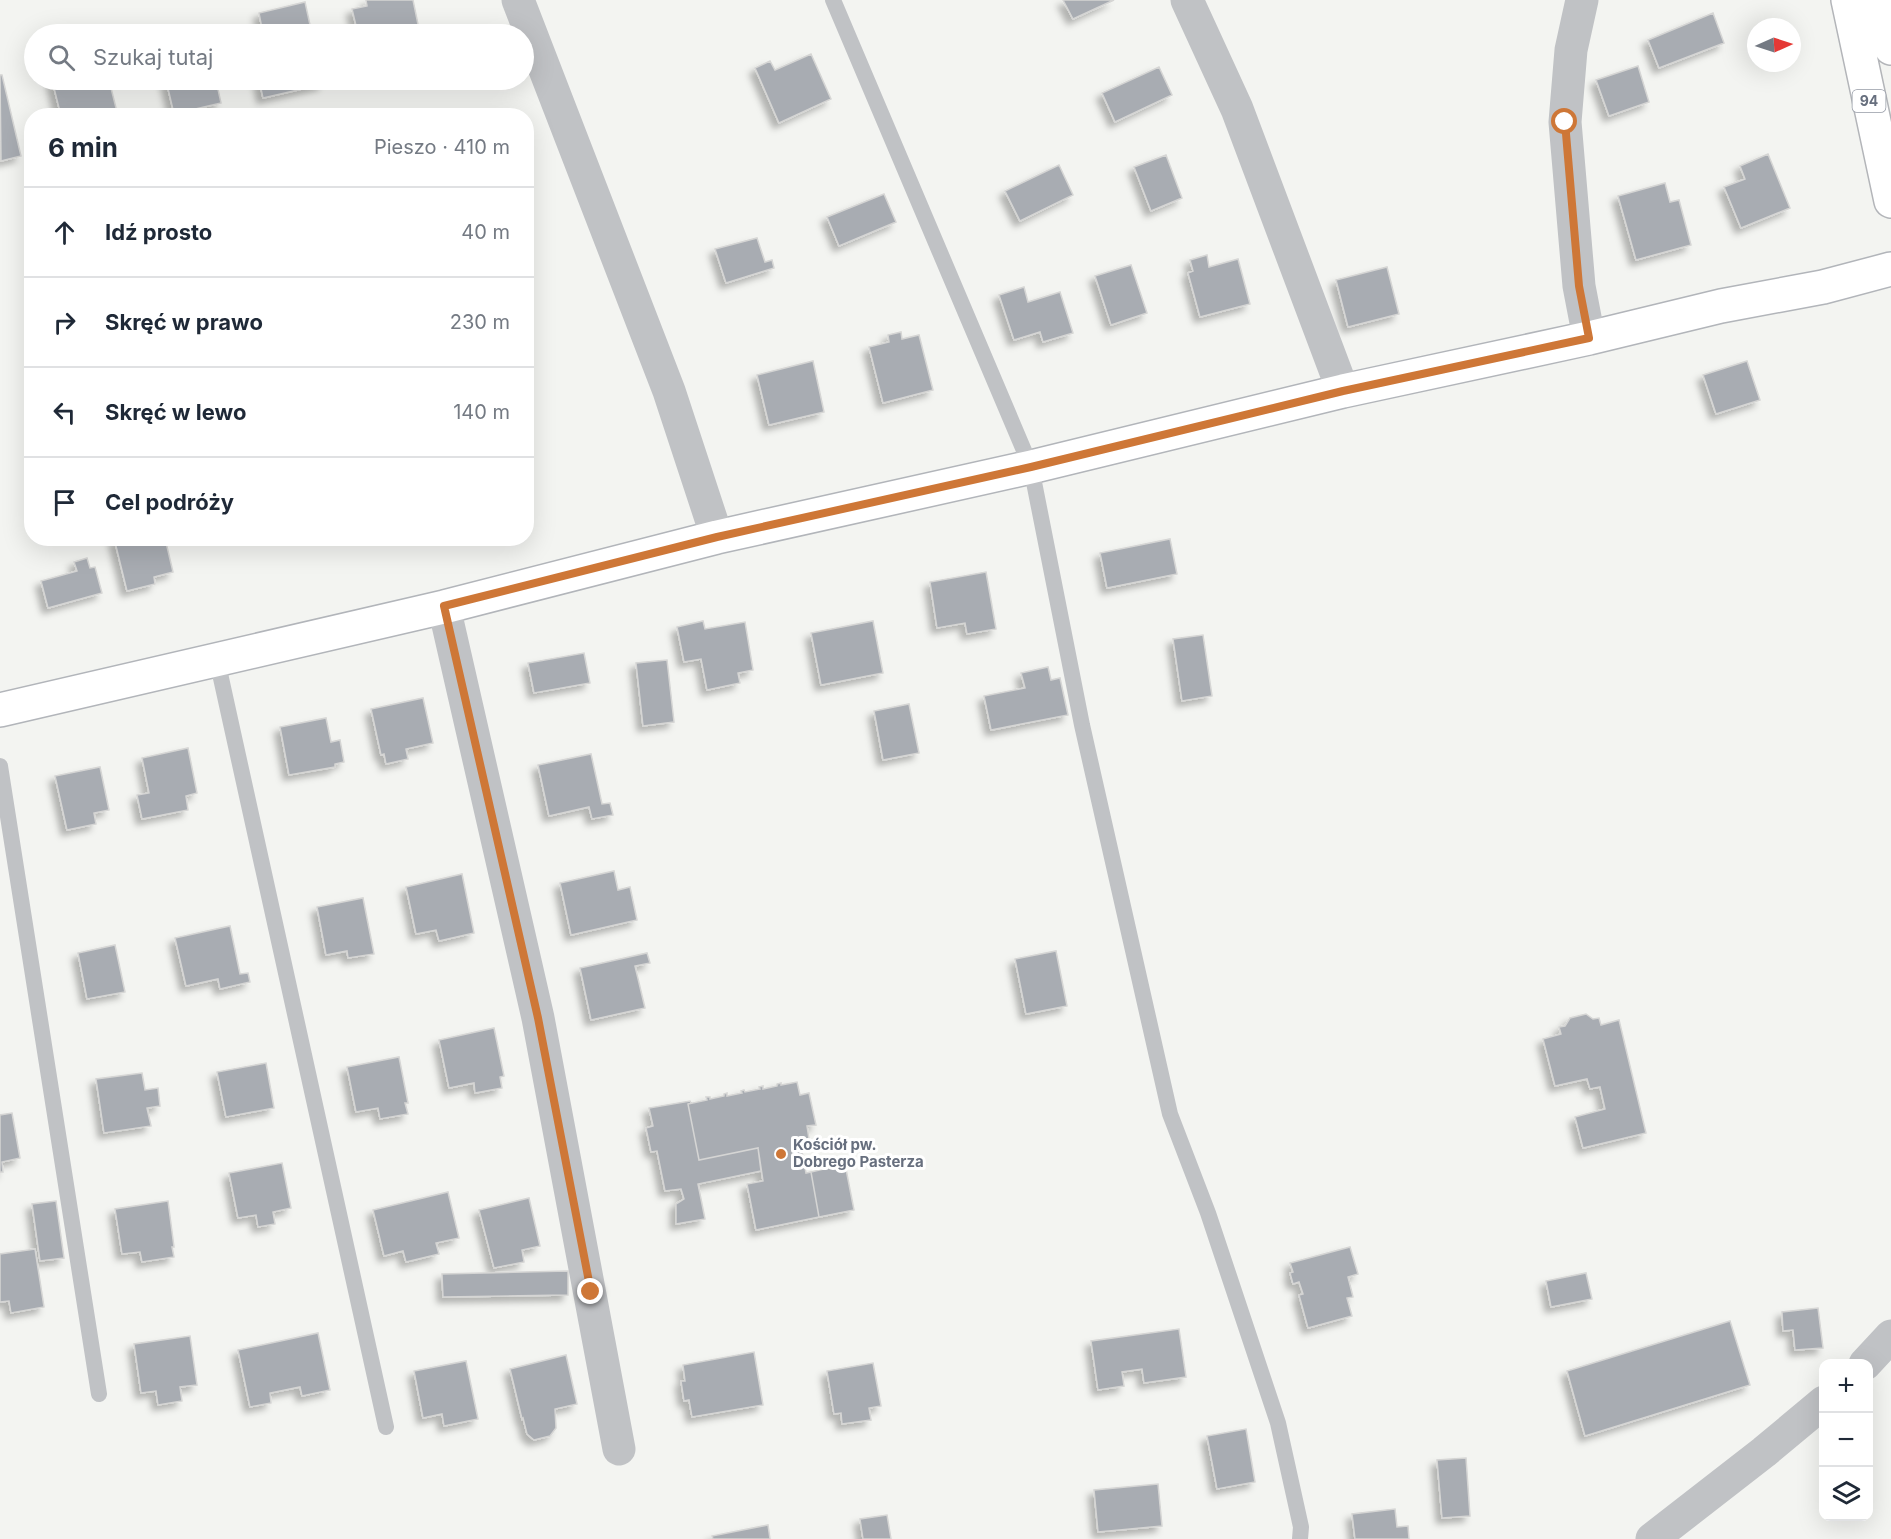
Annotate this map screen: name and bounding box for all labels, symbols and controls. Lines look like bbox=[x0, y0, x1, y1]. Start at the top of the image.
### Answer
north arrow bbox=[1747, 18, 1801, 72]
search box bbox=[24, 24, 534, 90]
icon: search bbox=[45, 41, 78, 74]
text: Szukaj tutaj bbox=[93, 44, 213, 70]
road number: 94 bbox=[1852, 90, 1886, 112]
route start bbox=[1551, 108, 1577, 134]
text: 6 min bbox=[48, 132, 118, 163]
text: Pieszo · 410 m bbox=[374, 135, 510, 159]
icon: ahead bbox=[48, 216, 81, 249]
text: Idź prosto bbox=[105, 219, 212, 245]
text: 40 m bbox=[461, 220, 510, 244]
icon: right bbox=[48, 306, 81, 339]
text: Skręć w prawo bbox=[105, 309, 263, 335]
text: 230 m bbox=[450, 310, 510, 334]
icon: left bbox=[48, 396, 81, 429]
text: Skręć w lewo bbox=[105, 399, 246, 425]
text: 140 m bbox=[453, 400, 510, 424]
icon: arrive bbox=[48, 486, 81, 519]
text: Cel podróży bbox=[105, 489, 234, 515]
place label: Kościół pw. Dobrego Pasterza bbox=[793, 1135, 924, 1171]
marker: Kościół pw. Dobrego Pasterza bbox=[774, 1147, 788, 1161]
route end bbox=[577, 1278, 603, 1304]
map controls bbox=[1819, 1359, 1873, 1521]
button: + bbox=[1819, 1359, 1873, 1413]
button: − bbox=[1819, 1413, 1873, 1467]
button: layers bbox=[1819, 1467, 1873, 1521]

